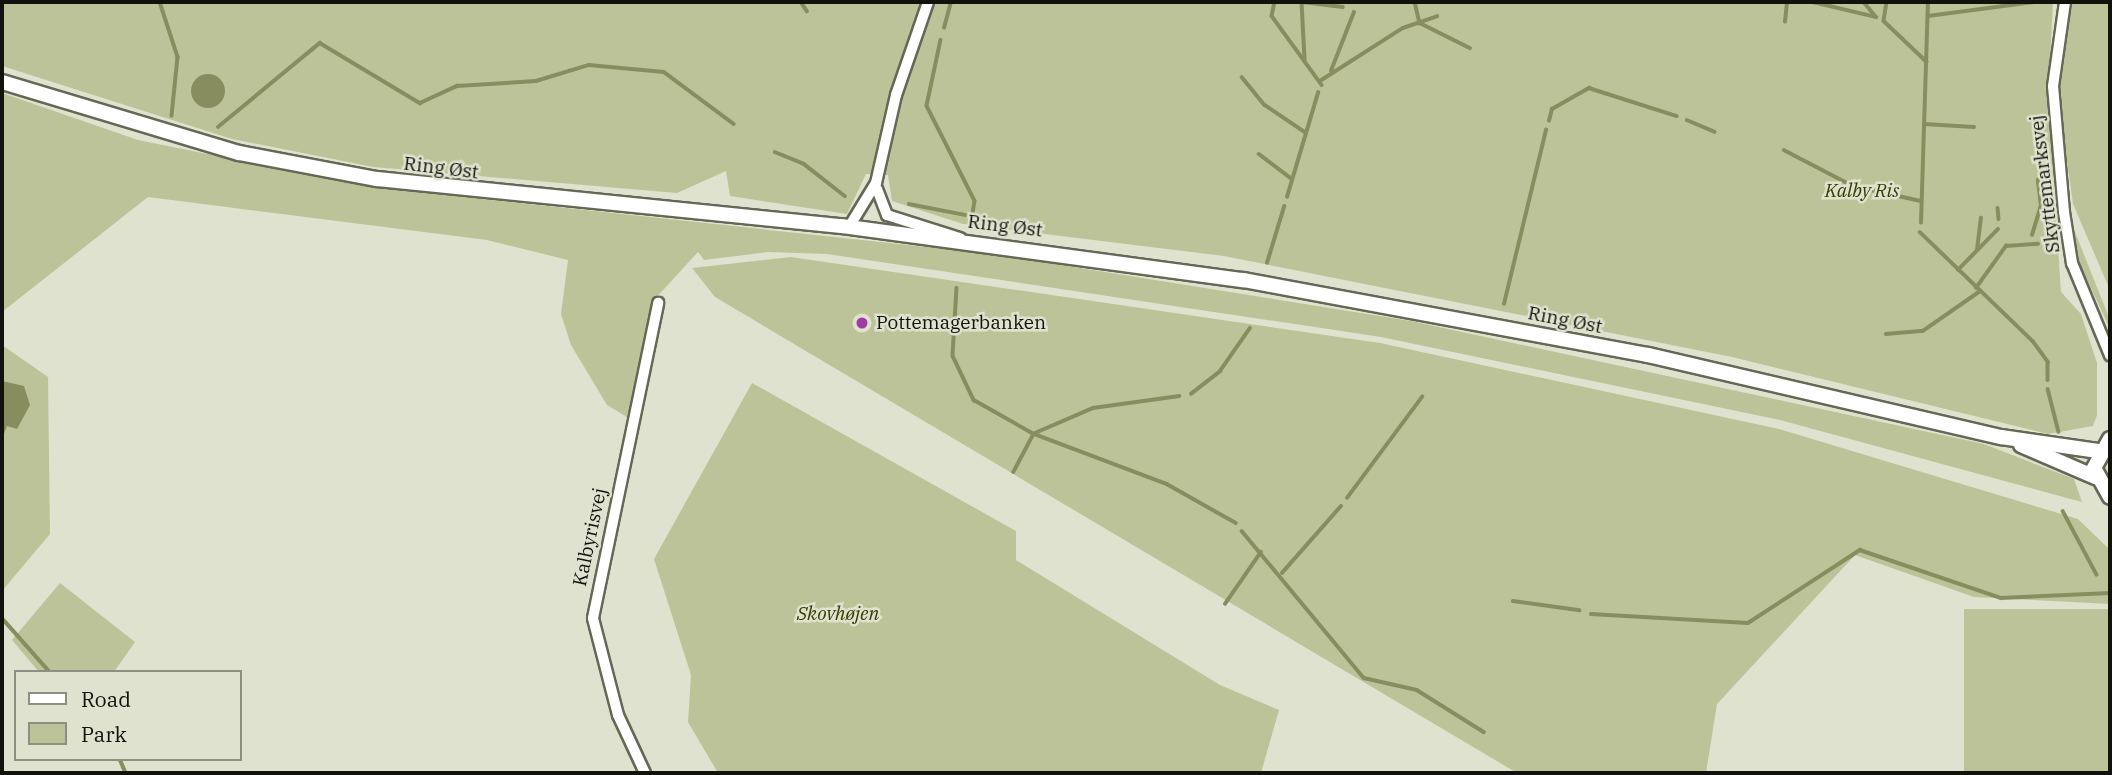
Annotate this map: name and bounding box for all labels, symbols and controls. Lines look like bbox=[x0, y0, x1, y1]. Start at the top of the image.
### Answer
street label: Skyttemarksvej bbox=[2025, 114, 2065, 254]
street label: Ring Øst bbox=[402, 152, 480, 184]
park label: Kalby Ris bbox=[1825, 180, 1899, 202]
street label: Ring Øst bbox=[966, 210, 1044, 242]
street label: Ring Øst bbox=[1526, 302, 1604, 338]
place label: Pottemagerbanken bbox=[876, 312, 1046, 334]
marker: Pottemagerbanken bbox=[854, 315, 870, 331]
street label: Kalbyrisvej bbox=[568, 486, 612, 588]
park label: Skovhøjen bbox=[797, 603, 879, 625]
legend bbox=[14, 670, 242, 761]
text: Road bbox=[81, 685, 131, 713]
text: Park bbox=[81, 720, 127, 748]

